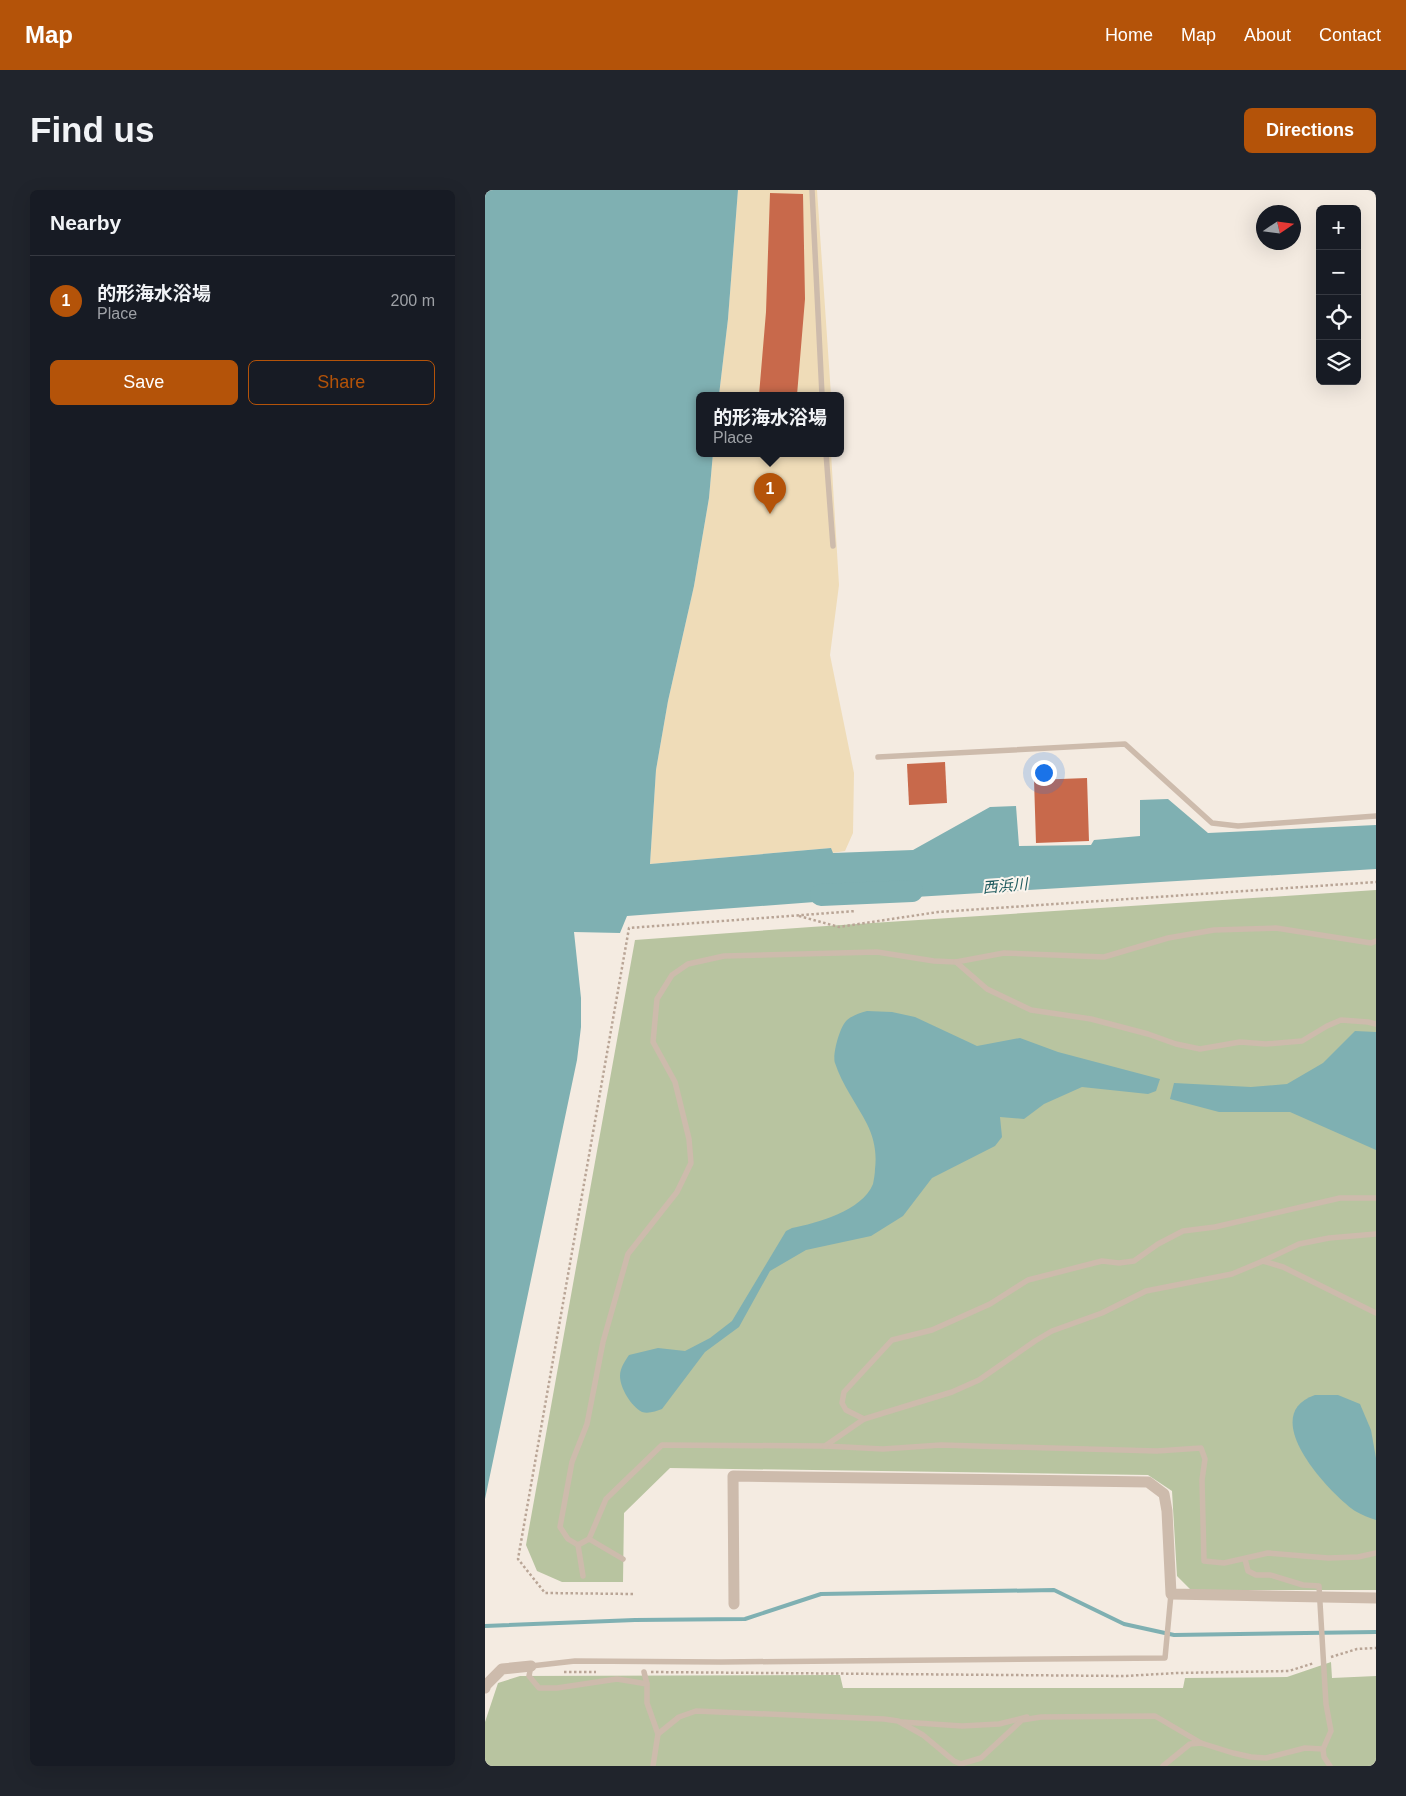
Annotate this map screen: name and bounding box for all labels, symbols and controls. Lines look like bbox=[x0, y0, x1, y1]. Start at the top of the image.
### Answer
text: Map bbox=[25, 21, 73, 48]
text: Home bbox=[1105, 25, 1153, 45]
text: Map bbox=[1181, 25, 1216, 45]
text: About bbox=[1244, 25, 1291, 45]
text: Contact bbox=[1319, 25, 1381, 45]
button: Directions bbox=[1244, 108, 1376, 153]
text: Find us bbox=[30, 110, 154, 149]
north arrow bbox=[1256, 205, 1301, 250]
map controls bbox=[1316, 205, 1361, 385]
button: + bbox=[1316, 205, 1361, 250]
text: Nearby bbox=[50, 211, 121, 234]
button: − bbox=[1316, 250, 1361, 295]
text: 的形海水浴場 bbox=[97, 283, 211, 304]
text: 1 bbox=[62, 292, 70, 309]
text: 200 m bbox=[391, 292, 435, 309]
button: locate bbox=[1316, 295, 1361, 340]
text: Place bbox=[97, 305, 137, 322]
button: layers bbox=[1316, 340, 1361, 385]
button: Save bbox=[50, 360, 238, 405]
button: Share bbox=[248, 360, 435, 405]
popup bbox=[696, 392, 844, 457]
text: 的形海水浴場 bbox=[713, 407, 827, 428]
text: Place bbox=[713, 429, 753, 446]
pin: 1 bbox=[754, 473, 786, 514]
your location bbox=[1031, 760, 1057, 786]
water label: 西浜川 bbox=[982, 875, 1030, 896]

